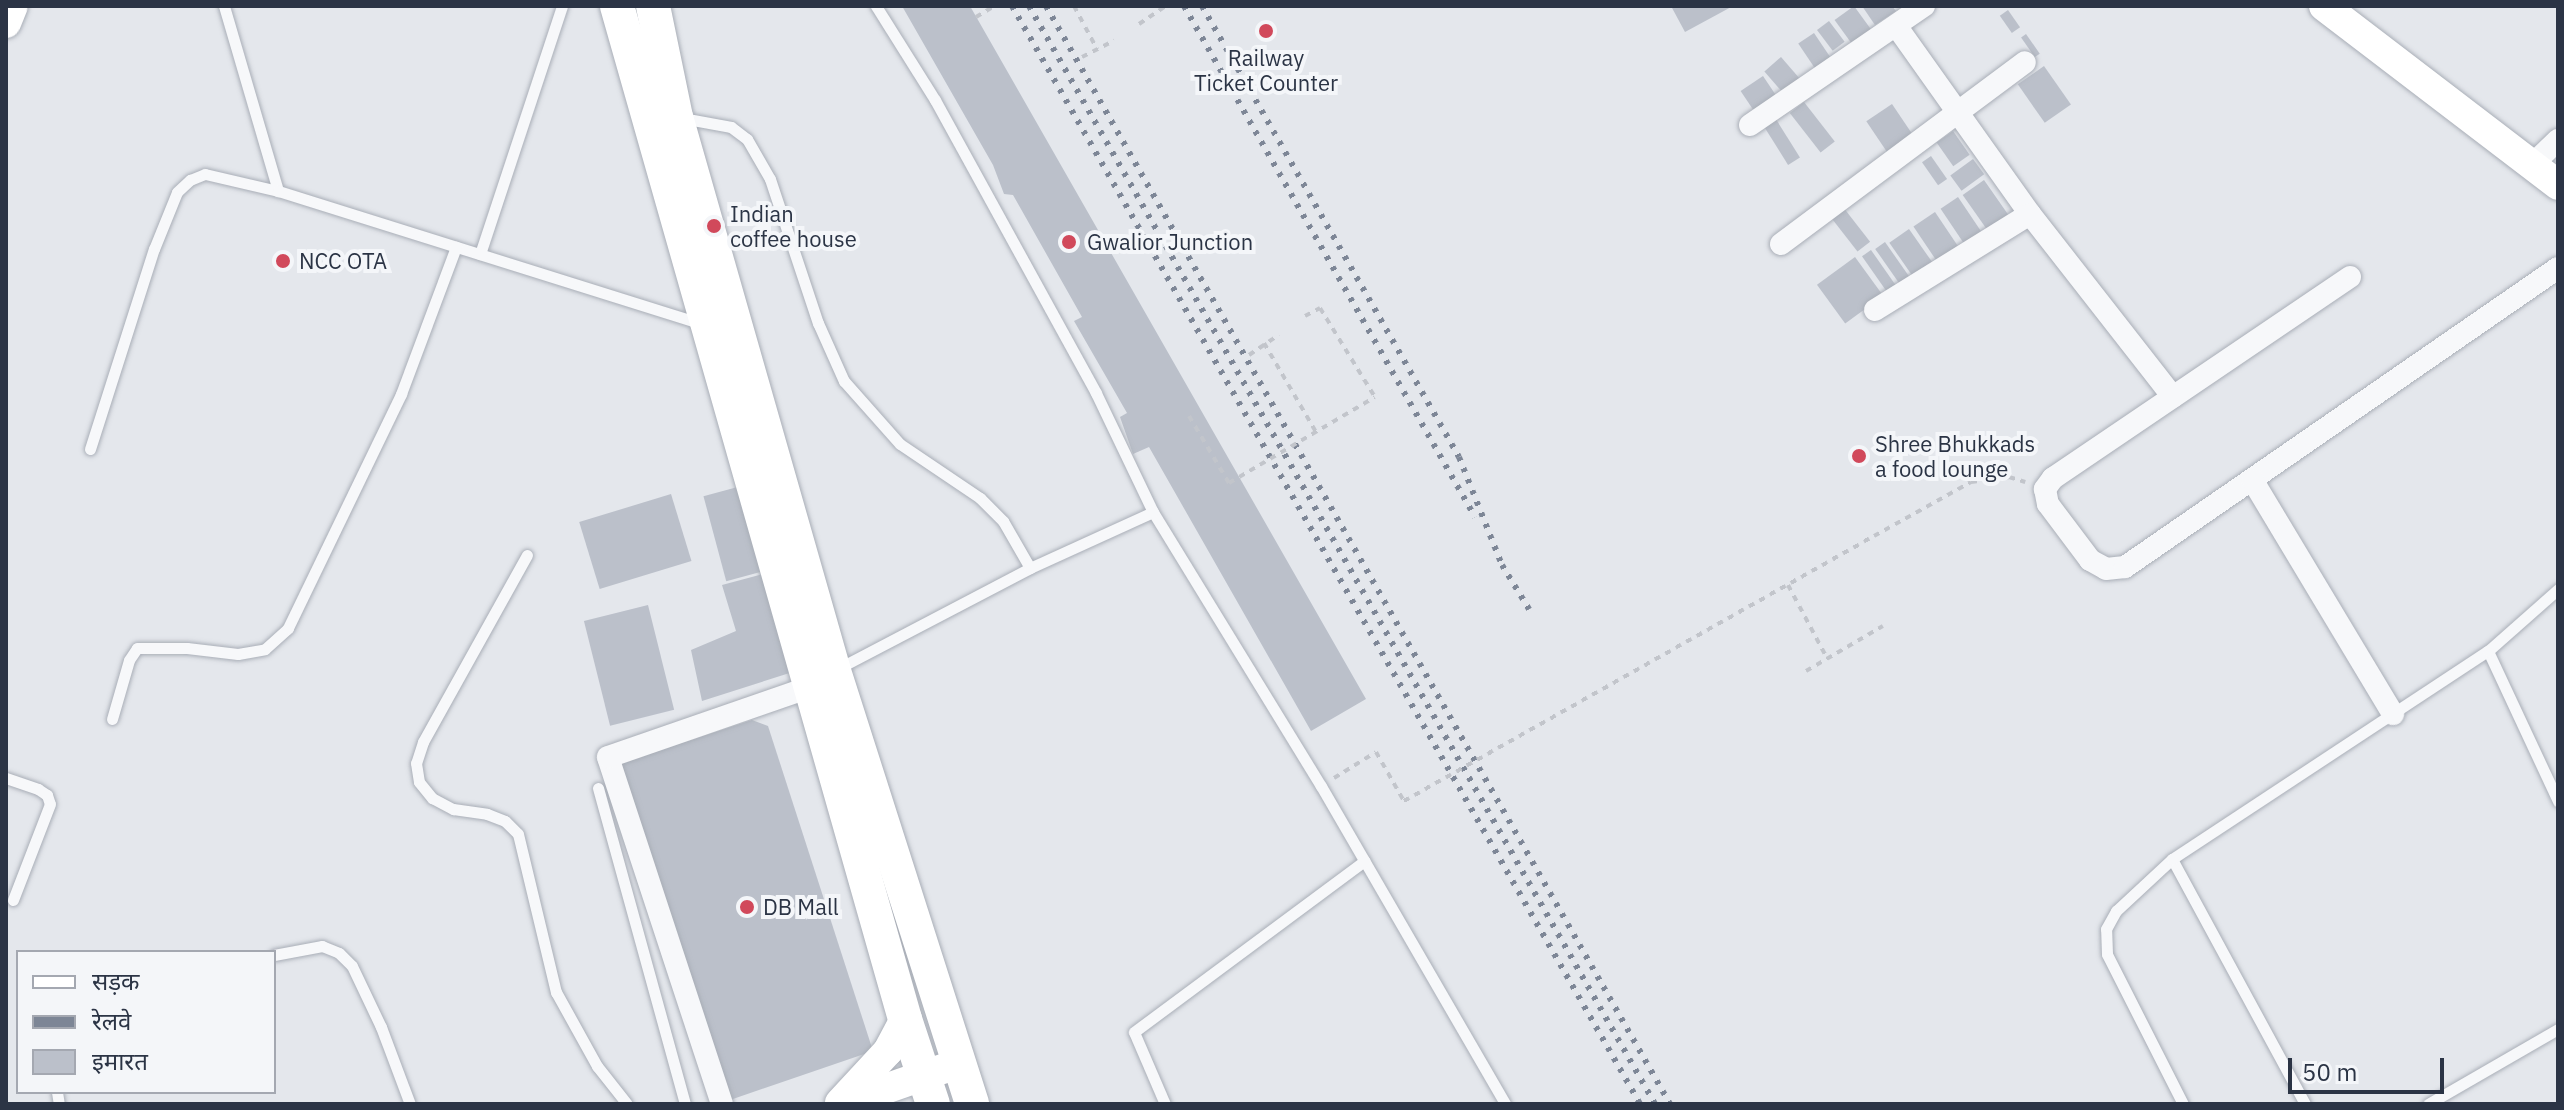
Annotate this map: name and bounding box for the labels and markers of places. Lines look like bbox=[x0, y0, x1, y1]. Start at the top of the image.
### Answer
marker: Railway Ticket Counter bbox=[1257, 22, 1275, 40]
place label: Railway Ticket Counter bbox=[1194, 44, 1338, 96]
place label: Indian coffee house bbox=[730, 200, 857, 252]
marker: Indian coffee house bbox=[705, 217, 723, 235]
place label: Gwalior Junction bbox=[1087, 229, 1253, 255]
marker: Gwalior Junction bbox=[1058, 231, 1080, 253]
place label: NCC OTA bbox=[299, 248, 387, 274]
marker: NCC OTA bbox=[274, 252, 292, 270]
place label: Shree Bhukkads a food lounge bbox=[1875, 430, 2035, 482]
marker: Shree Bhukkads a food lounge bbox=[1850, 447, 1868, 465]
place label: DB Mall bbox=[763, 894, 839, 920]
marker: DB Mall bbox=[738, 898, 756, 916]

